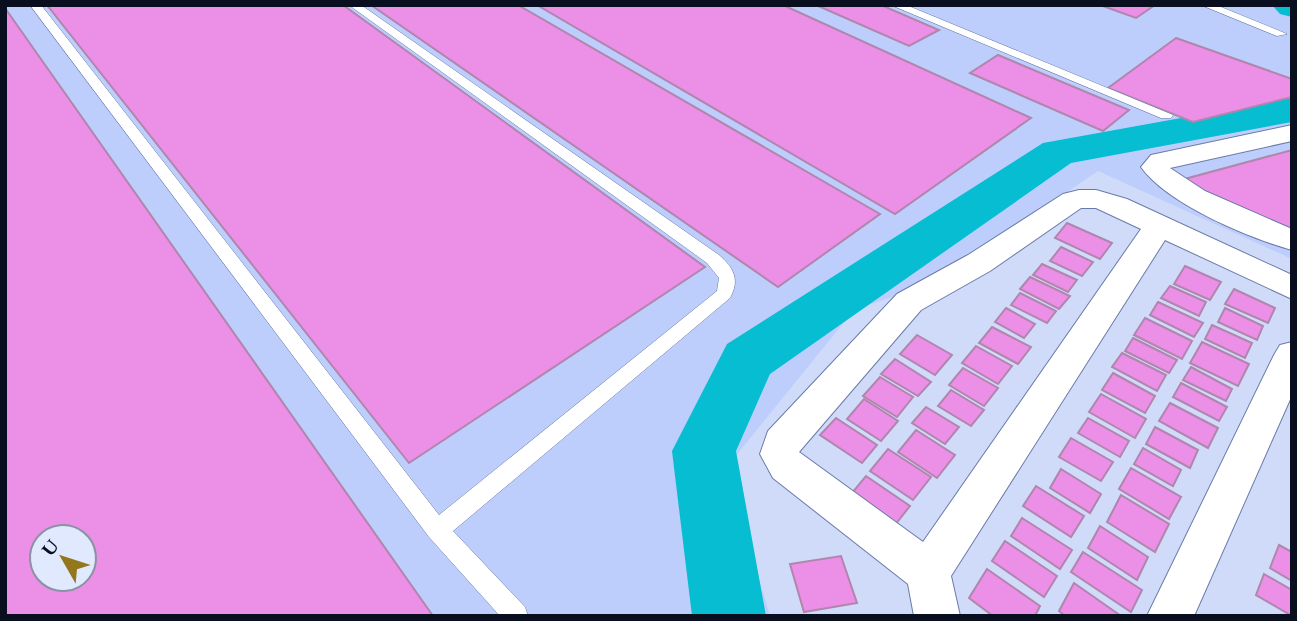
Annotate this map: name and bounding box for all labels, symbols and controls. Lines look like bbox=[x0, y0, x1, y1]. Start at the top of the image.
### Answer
north arrow bbox=[28, 523, 98, 593]
text: U bbox=[35, 533, 67, 564]

